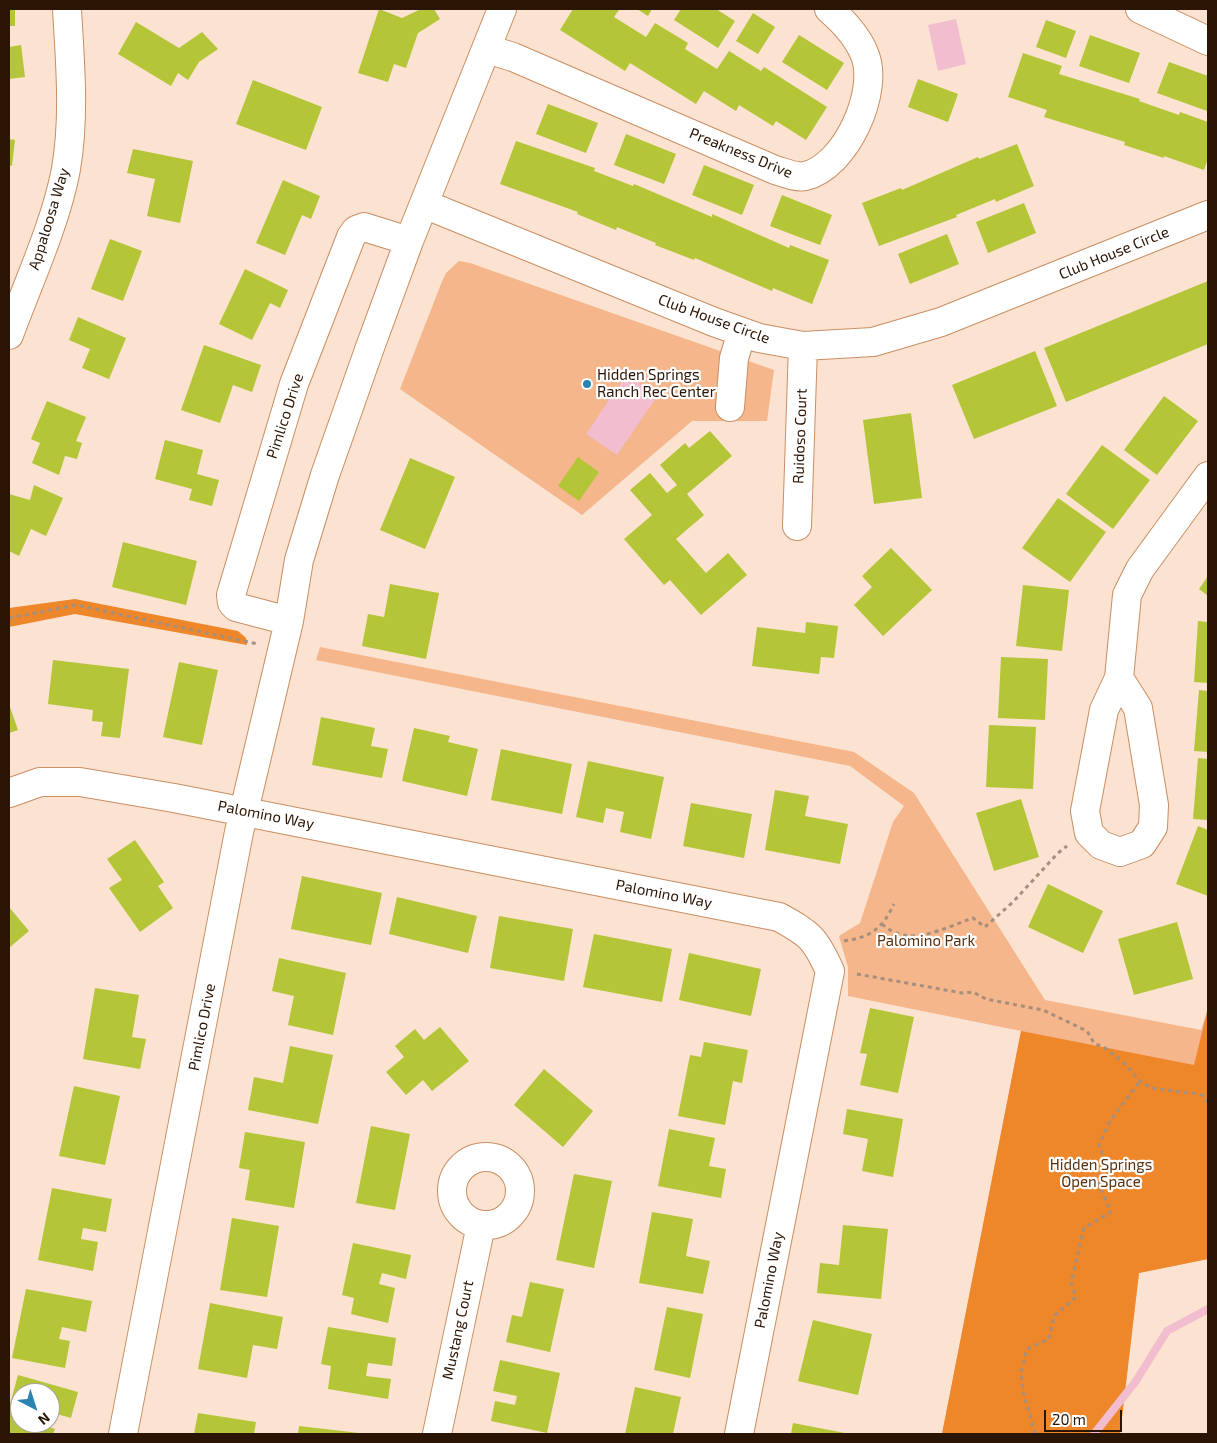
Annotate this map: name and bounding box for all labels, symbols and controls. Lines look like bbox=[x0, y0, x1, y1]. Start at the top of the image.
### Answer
street label: Preakness Drive bbox=[687, 124, 795, 182]
street label: Appaloosa Way bbox=[25, 166, 73, 272]
street label: Club House Circle bbox=[1056, 223, 1172, 283]
street label: Club House Circle bbox=[656, 290, 772, 348]
place label: Hidden Springs Ranch Rec Center bbox=[597, 366, 716, 401]
street label: Pimlico Drive bbox=[263, 371, 307, 461]
marker: Hidden Springs Ranch Rec Center bbox=[581, 378, 593, 390]
street label: Ruidoso Court bbox=[789, 388, 811, 484]
street label: Palomino Way bbox=[216, 797, 316, 833]
street label: Palomino Way bbox=[614, 876, 714, 912]
park label: Palomino Park bbox=[877, 932, 975, 950]
street label: Pimlico Drive bbox=[185, 982, 219, 1072]
park label: Hidden Springs Open Space bbox=[1050, 1156, 1152, 1191]
street label: Palomino Way bbox=[751, 1230, 787, 1330]
street label: Mustang Court bbox=[439, 1279, 477, 1381]
north arrow bbox=[10, 1383, 60, 1433]
scale bar bbox=[1047, 1400, 1124, 1432]
text: N bbox=[35, 1409, 54, 1429]
text: 20 m bbox=[1052, 1410, 1086, 1428]

